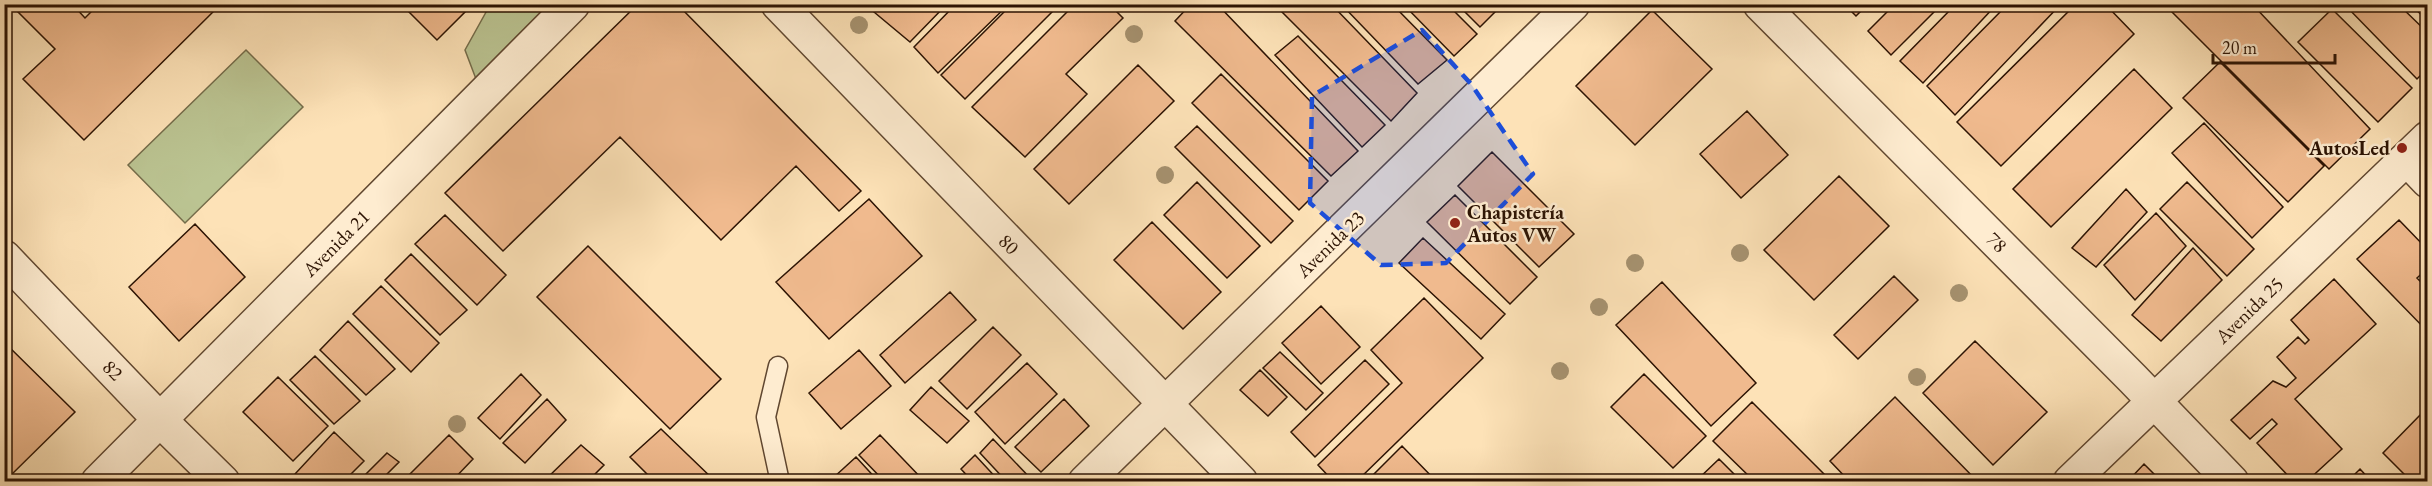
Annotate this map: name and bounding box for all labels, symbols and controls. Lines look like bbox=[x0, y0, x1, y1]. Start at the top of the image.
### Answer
scale bar bbox=[2213, 27, 2334, 65]
text: 20 m bbox=[2222, 36, 2257, 59]
place label: AutosLed bbox=[2308, 135, 2390, 161]
marker: AutosLed bbox=[2395, 141, 2409, 155]
place label: Chapistería Autos VW bbox=[1466, 199, 1564, 248]
street label: Avenida 21 bbox=[296, 204, 375, 283]
street label: Avenida 23 bbox=[1290, 205, 1370, 284]
marker: Chapistería Autos VW bbox=[1448, 216, 1462, 230]
street label: 78 bbox=[1981, 226, 2013, 258]
street label: 80 bbox=[993, 228, 1025, 260]
street label: Avenida 25 bbox=[2209, 271, 2289, 350]
street label: 82 bbox=[97, 354, 129, 386]

